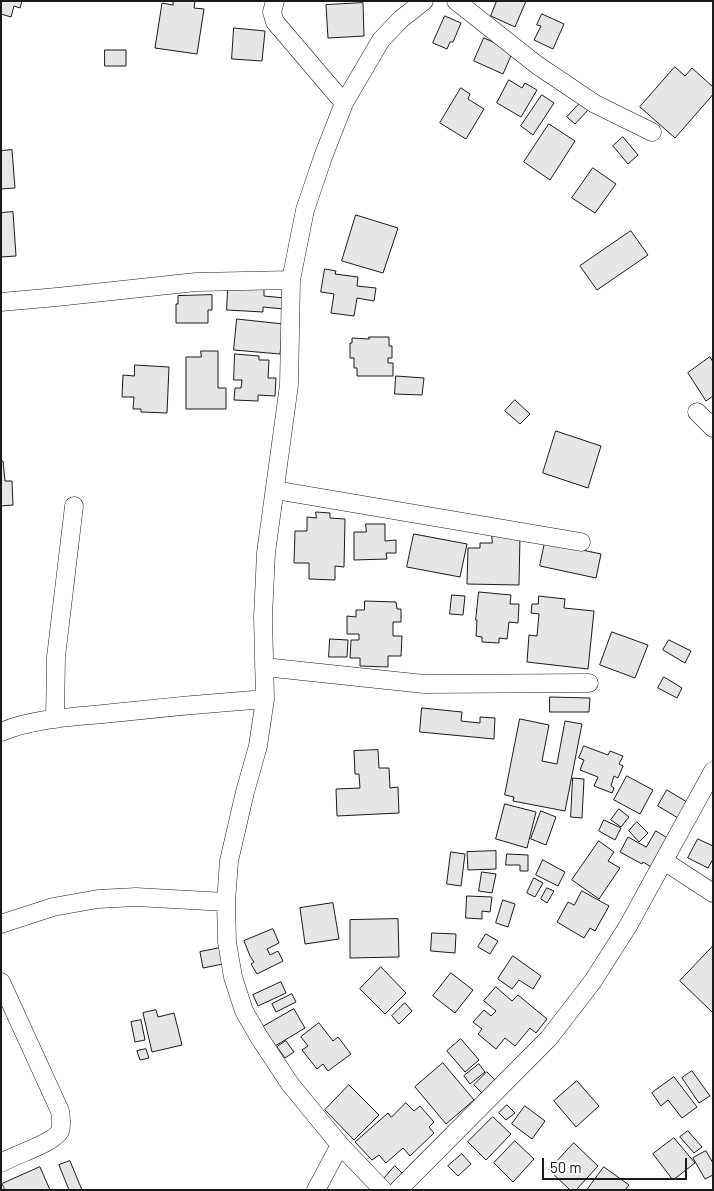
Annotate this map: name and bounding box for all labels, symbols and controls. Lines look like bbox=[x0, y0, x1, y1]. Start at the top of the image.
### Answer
scale bar bbox=[544, 1148, 689, 1180]
text: 50 m bbox=[550, 1158, 582, 1176]

